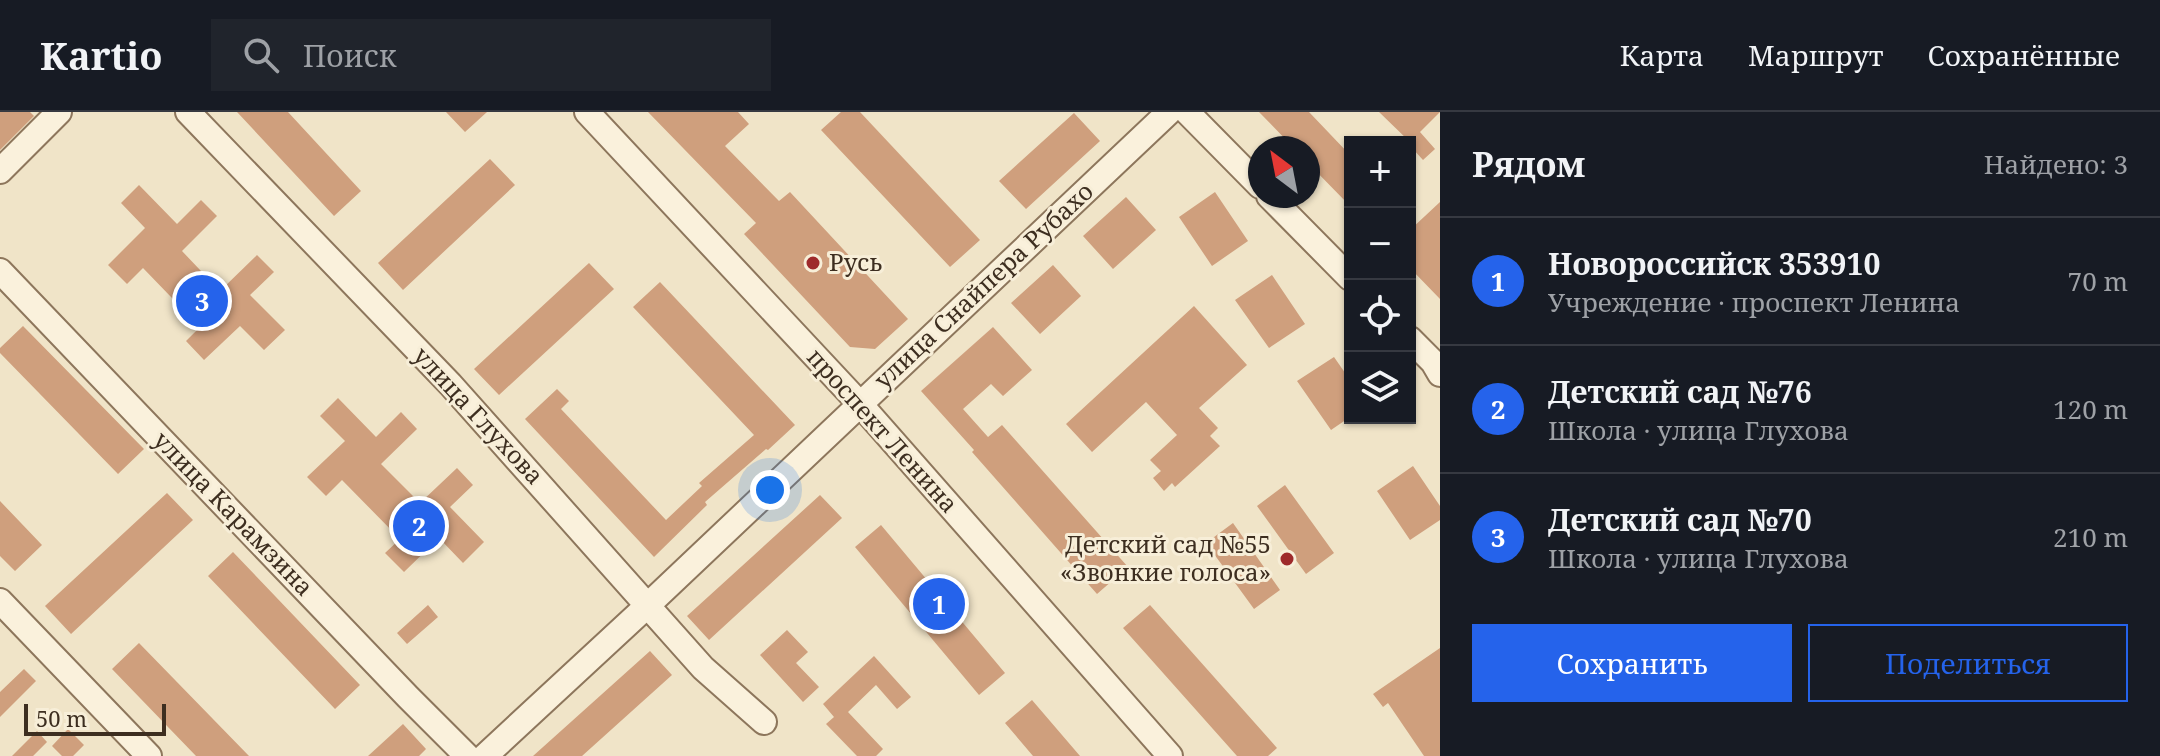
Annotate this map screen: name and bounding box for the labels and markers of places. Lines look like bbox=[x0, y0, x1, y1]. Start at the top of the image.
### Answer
place label: Русь bbox=[829, 245, 882, 278]
marker: Русь bbox=[804, 254, 822, 272]
pin: 3 bbox=[176, 271, 228, 331]
pin: 2 bbox=[393, 496, 445, 556]
place label: Детский сад №55 «Звонкие голоса» bbox=[1060, 527, 1271, 588]
marker: Детский сад №55 «Звонкие голоса» bbox=[1278, 550, 1296, 568]
pin: 1 bbox=[913, 574, 965, 634]

